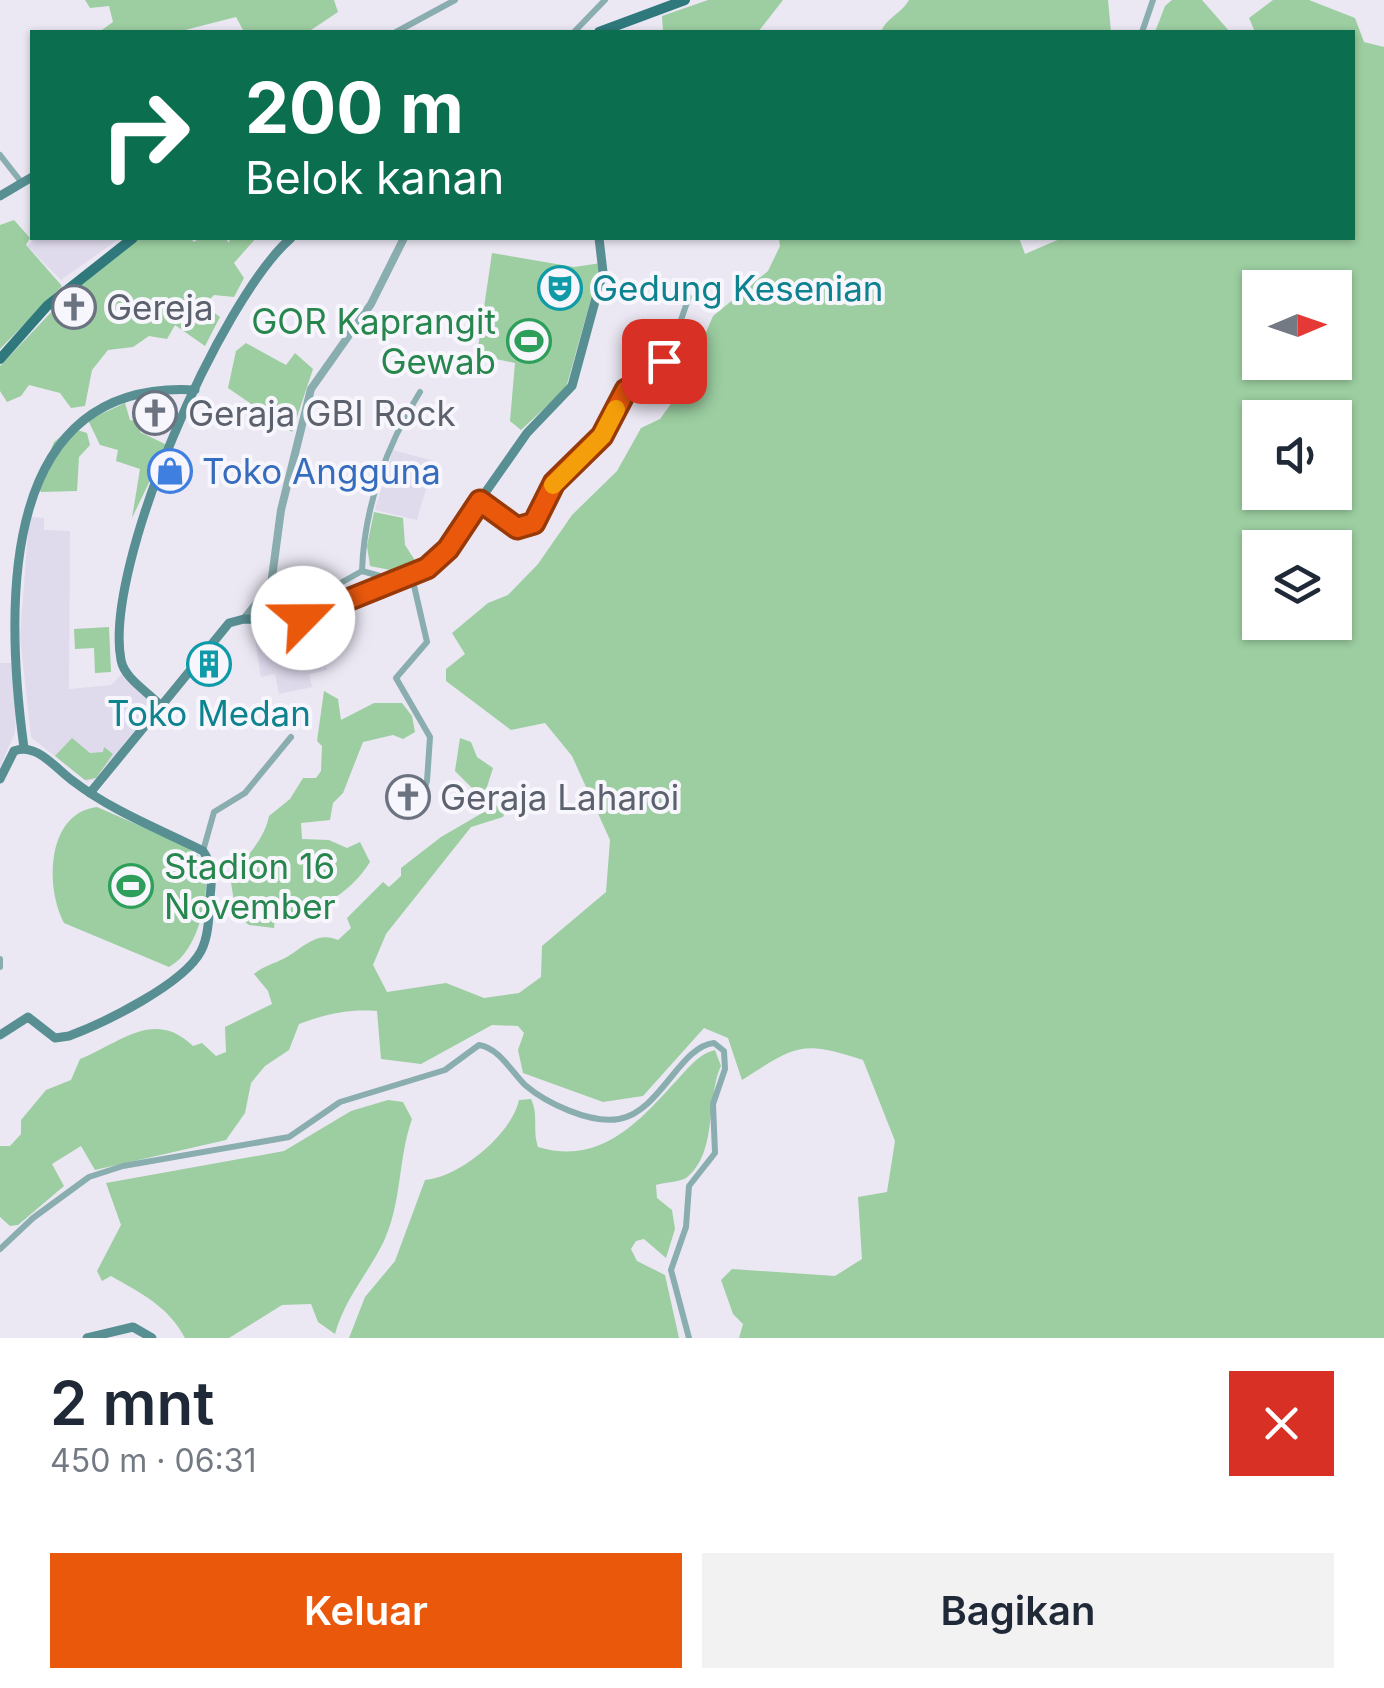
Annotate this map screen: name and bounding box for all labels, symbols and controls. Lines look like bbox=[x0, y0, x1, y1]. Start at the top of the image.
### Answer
text: 200 m bbox=[245, 65, 464, 150]
icon: right bbox=[80, 70, 210, 200]
text: Belok kanan bbox=[245, 150, 504, 205]
theatre icon: Gedung Kesenian bbox=[537, 265, 583, 311]
place label: Gedung Kesenian bbox=[592, 267, 884, 309]
north arrow bbox=[1242, 270, 1352, 380]
map controls bbox=[1242, 270, 1352, 640]
church icon: Gereja bbox=[51, 284, 97, 330]
place label: Gereja bbox=[106, 286, 214, 328]
place label: GOR Kaprangit Gewab bbox=[251, 300, 496, 382]
sports icon: GOR Kaprangit Gewab bbox=[506, 318, 552, 364]
pin bbox=[622, 319, 707, 404]
icon: arrive bbox=[637, 334, 692, 389]
church icon: Geraja GBI Rock bbox=[132, 390, 178, 436]
place label: Geraja GBI Rock bbox=[188, 392, 456, 434]
button: sound bbox=[1242, 400, 1352, 510]
shop icon: Toko Angguna bbox=[147, 448, 193, 494]
place label: Toko Angguna bbox=[202, 450, 441, 492]
button: layers bbox=[1242, 530, 1352, 640]
position arrow bbox=[251, 566, 355, 670]
building icon: Toko Medan bbox=[186, 641, 232, 687]
place label: Toko Medan bbox=[107, 692, 311, 734]
church icon: Geraja Laharoi bbox=[385, 774, 431, 820]
place label: Geraja Laharoi bbox=[440, 776, 679, 818]
place label: Stadion 16 November bbox=[164, 845, 336, 927]
sports icon: Stadion 16 November bbox=[108, 863, 154, 909]
text: 2 mnt bbox=[50, 1367, 214, 1439]
button: close bbox=[1229, 1371, 1334, 1476]
text: 450 m · 06:31 bbox=[50, 1441, 257, 1480]
button: Keluar bbox=[50, 1553, 682, 1668]
button: Bagikan bbox=[702, 1553, 1334, 1668]

